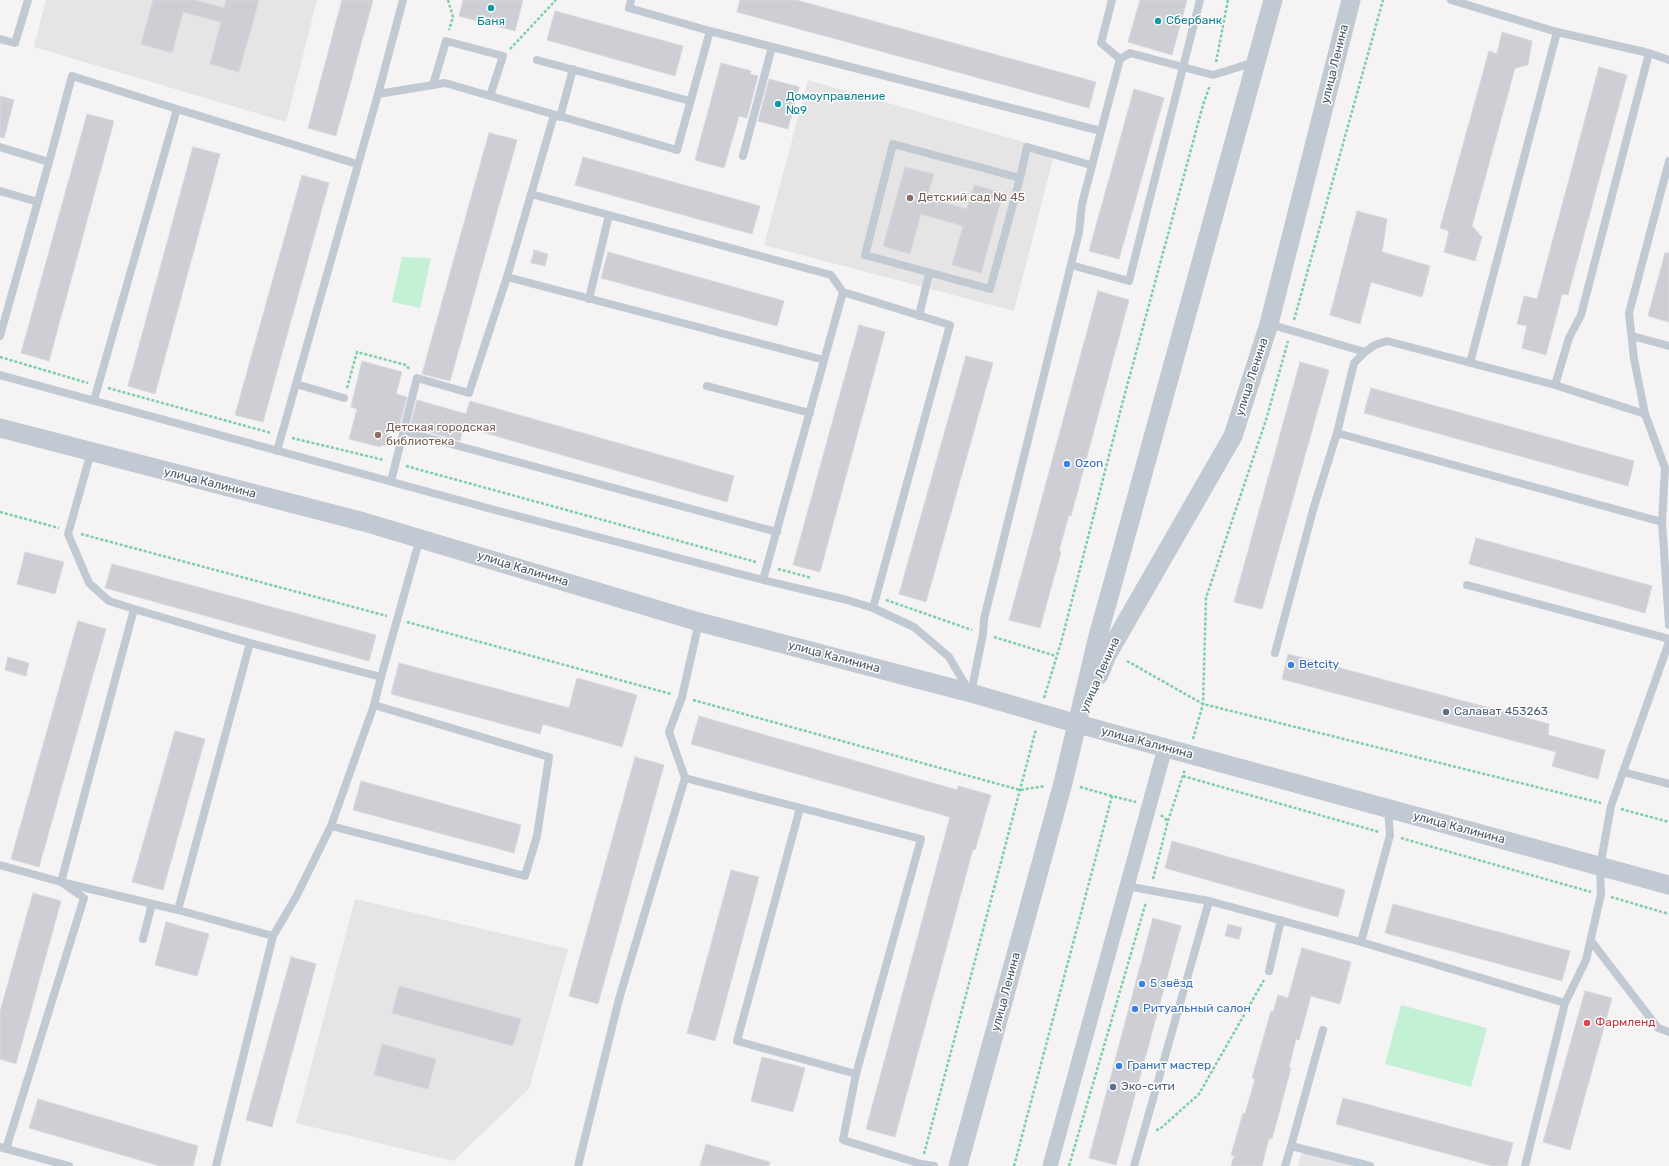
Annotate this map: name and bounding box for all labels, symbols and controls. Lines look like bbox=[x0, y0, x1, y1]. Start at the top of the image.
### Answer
marker: Баня bbox=[486, 3, 496, 13]
place label: Сбербанк bbox=[1166, 14, 1222, 28]
place label: Баня bbox=[477, 15, 505, 29]
marker: Сбербанк bbox=[1153, 16, 1163, 26]
street label: улица Ленина bbox=[1318, 23, 1352, 105]
place label: Домоуправление №9 bbox=[786, 90, 885, 118]
marker: Домоуправление №9 bbox=[773, 99, 783, 109]
place label: Детский сад № 45 bbox=[918, 191, 1025, 205]
marker: Детский сад № 45 bbox=[905, 193, 915, 203]
street label: улица Ленина bbox=[1233, 336, 1271, 418]
place label: Детская городская библиотека bbox=[386, 421, 496, 449]
marker: Детская городская библиотека bbox=[373, 430, 383, 440]
place label: Ozon bbox=[1075, 457, 1103, 471]
marker: Ozon bbox=[1062, 459, 1072, 469]
street label: улица Калинина bbox=[162, 465, 258, 501]
street label: улица Калинина bbox=[476, 548, 570, 590]
street label: улица Ленина bbox=[1077, 635, 1123, 715]
street label: улица Калинина bbox=[786, 638, 882, 676]
place label: Betcity bbox=[1299, 658, 1339, 672]
marker: Betcity bbox=[1286, 660, 1296, 670]
place label: Салават 453263 bbox=[1454, 705, 1548, 719]
marker: Салават 453263 bbox=[1441, 707, 1451, 717]
street label: улица Калинина bbox=[1099, 724, 1195, 762]
street label: улица Калинина bbox=[1411, 809, 1507, 847]
street label: улица Ленина bbox=[989, 951, 1023, 1033]
place label: 5 звёзд bbox=[1150, 977, 1193, 991]
marker: 5 звёзд bbox=[1137, 979, 1147, 989]
place label: Ритуальный салон bbox=[1143, 1002, 1251, 1016]
marker: Ритуальный салон bbox=[1130, 1004, 1140, 1014]
place label: Фармленд bbox=[1595, 1016, 1655, 1030]
marker: Фармленд bbox=[1582, 1018, 1592, 1028]
place label: Гранит мастер bbox=[1127, 1059, 1211, 1073]
marker: Гранит мастер bbox=[1114, 1061, 1124, 1071]
place label: Эко-сити bbox=[1121, 1080, 1175, 1094]
marker: Эко-сити bbox=[1108, 1082, 1118, 1092]

